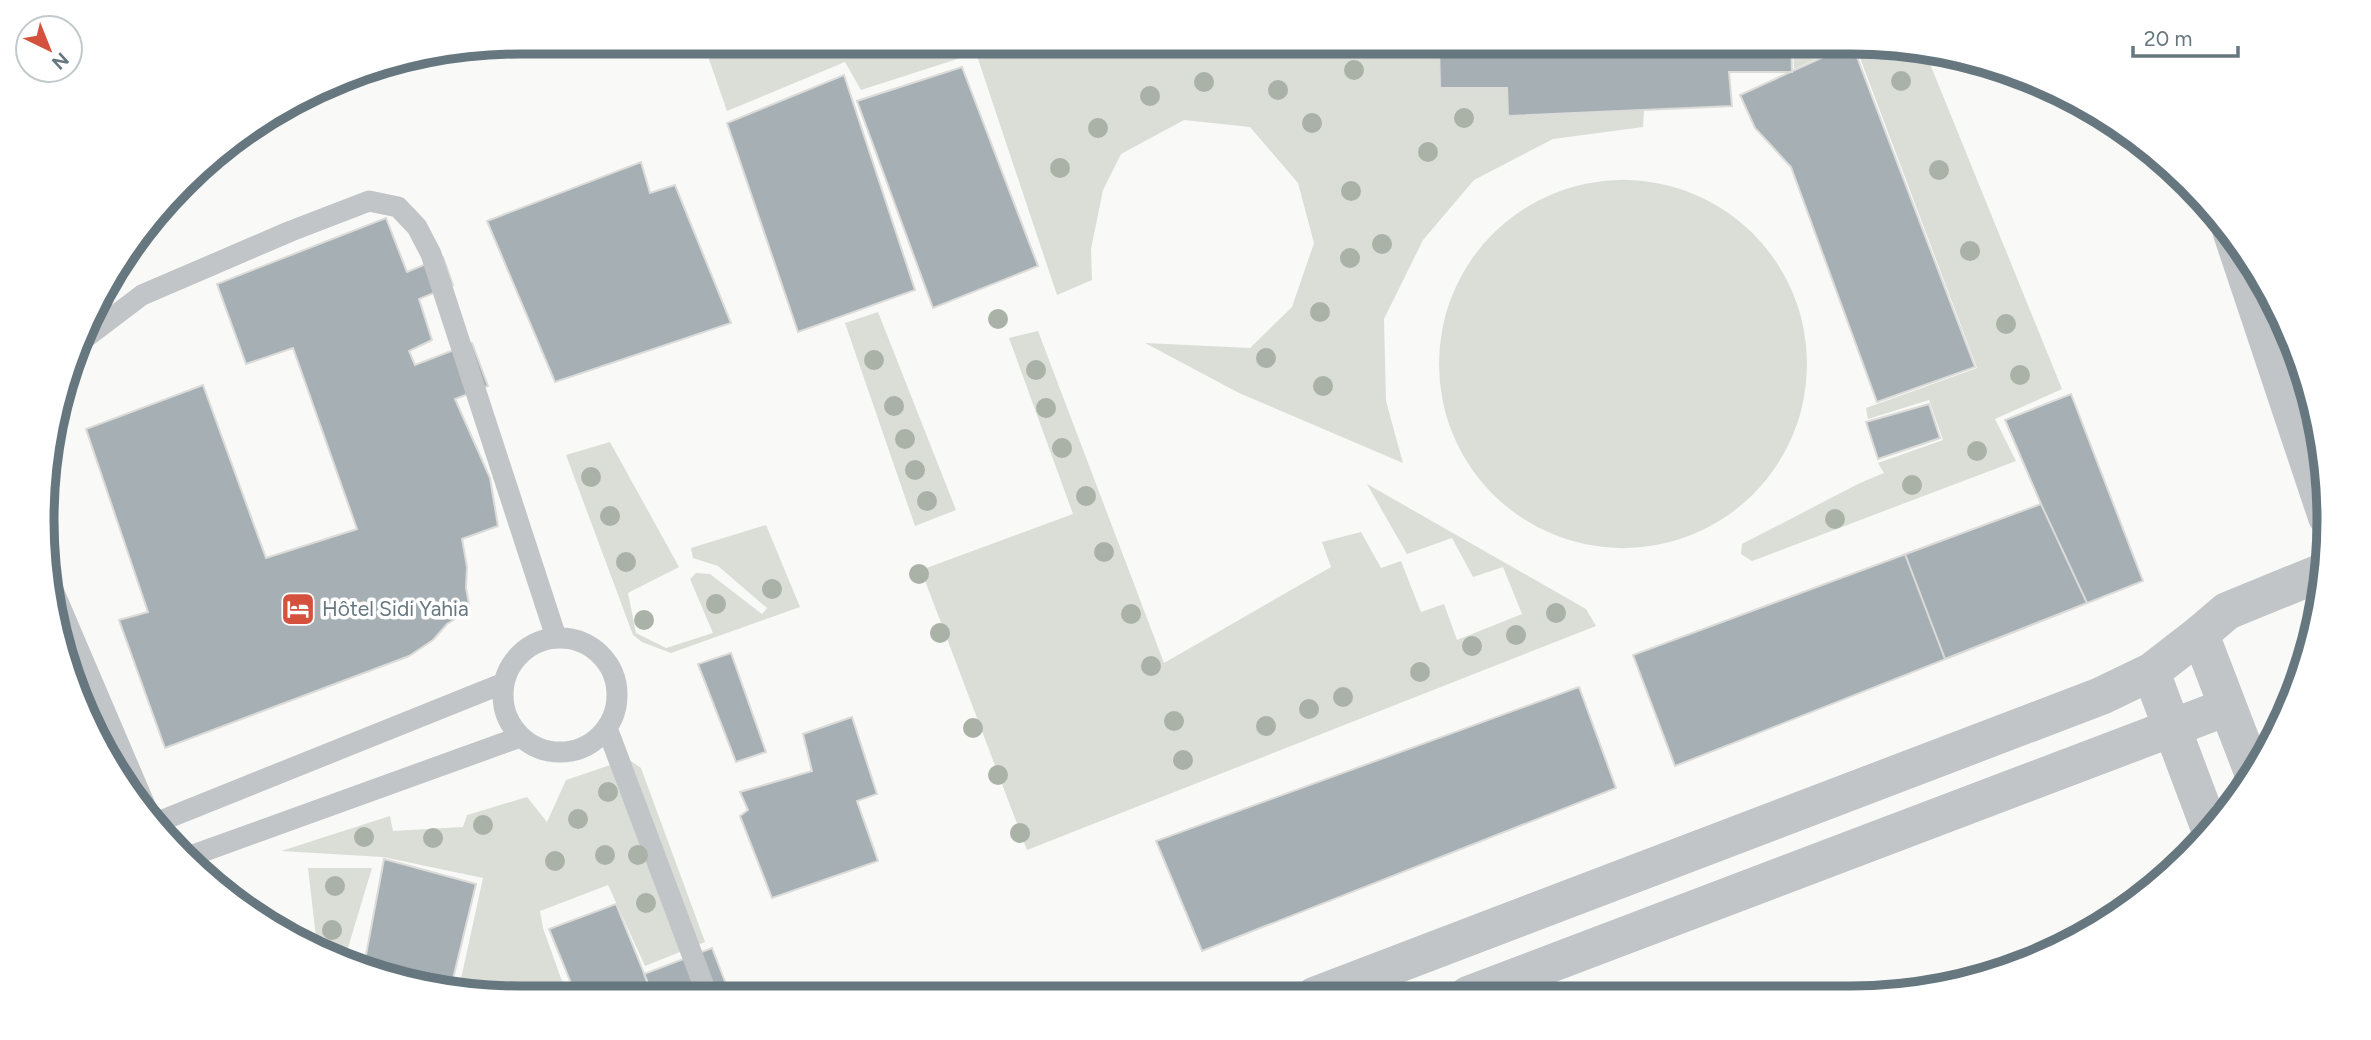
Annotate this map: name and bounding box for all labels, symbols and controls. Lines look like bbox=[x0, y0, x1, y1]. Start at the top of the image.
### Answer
north arrow bbox=[14, 14, 84, 84]
scale bar bbox=[2133, 14, 2238, 58]
text: 20 m bbox=[2144, 26, 2192, 51]
text: N bbox=[47, 48, 73, 74]
hotel icon: Hôtel Sidi Yahia bbox=[279, 590, 317, 628]
place label: Hôtel Sidi Yahia bbox=[322, 596, 469, 621]

